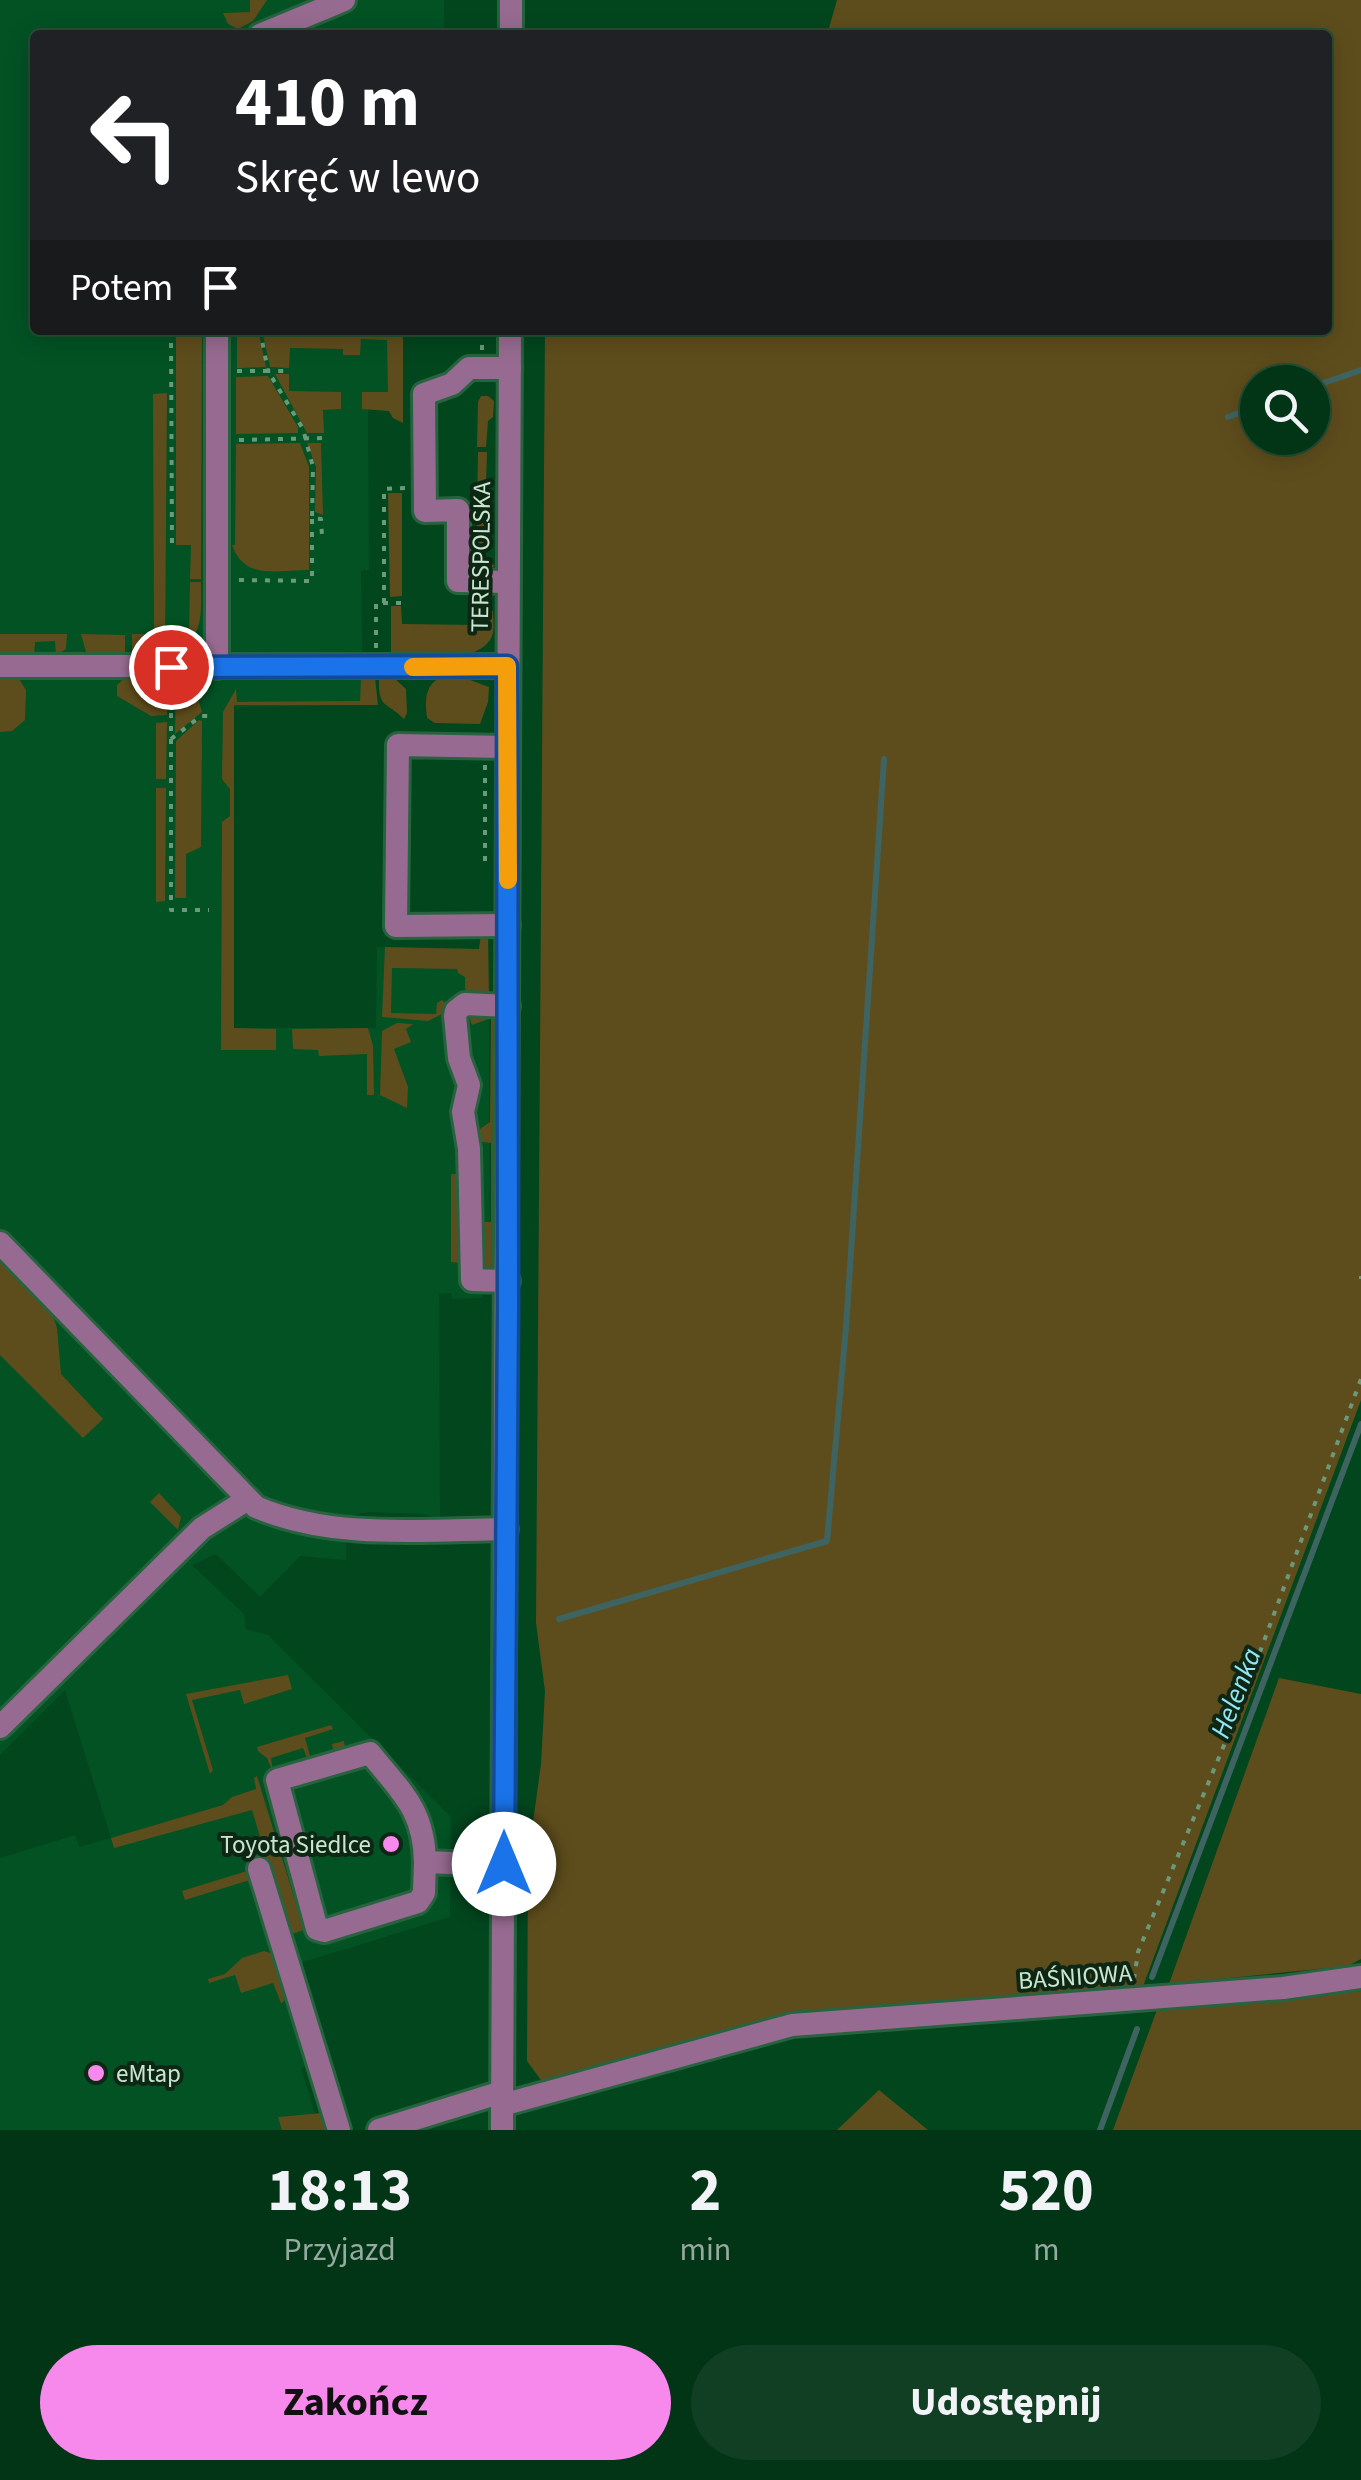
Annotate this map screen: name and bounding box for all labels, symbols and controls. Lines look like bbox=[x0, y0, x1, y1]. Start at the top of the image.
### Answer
text: 410 m bbox=[235, 53, 420, 153]
icon: left bbox=[70, 70, 200, 200]
text: Skręć w lewo bbox=[235, 146, 480, 210]
icon: arrive bbox=[193, 260, 248, 315]
text: Potem bbox=[70, 261, 173, 315]
map controls bbox=[1240, 365, 1330, 455]
button: search bbox=[1240, 365, 1330, 455]
street label: TERESPOLSKA bbox=[462, 481, 500, 633]
pin bbox=[129, 625, 214, 710]
icon: arrive bbox=[144, 640, 199, 695]
water label: Helenka bbox=[1200, 1642, 1271, 1744]
position arrow bbox=[452, 1812, 556, 1916]
place label: Toyota Siedlce bbox=[220, 1827, 371, 1863]
marker: Toyota Siedlce bbox=[380, 1833, 402, 1855]
street label: BAŚNIOWA bbox=[1017, 1955, 1134, 1999]
place label: eMtap bbox=[116, 2056, 181, 2092]
marker: eMtap bbox=[85, 2062, 107, 2084]
text: 18:13 bbox=[267, 2149, 412, 2234]
text: 2 bbox=[690, 2149, 721, 2234]
text: 520 bbox=[999, 2149, 1094, 2234]
text: Przyjazd bbox=[284, 2227, 396, 2273]
text: min bbox=[679, 2227, 731, 2273]
text: m bbox=[1033, 2227, 1059, 2273]
button: Zakończ bbox=[40, 2345, 671, 2460]
button: Udostępnij bbox=[691, 2345, 1321, 2460]

